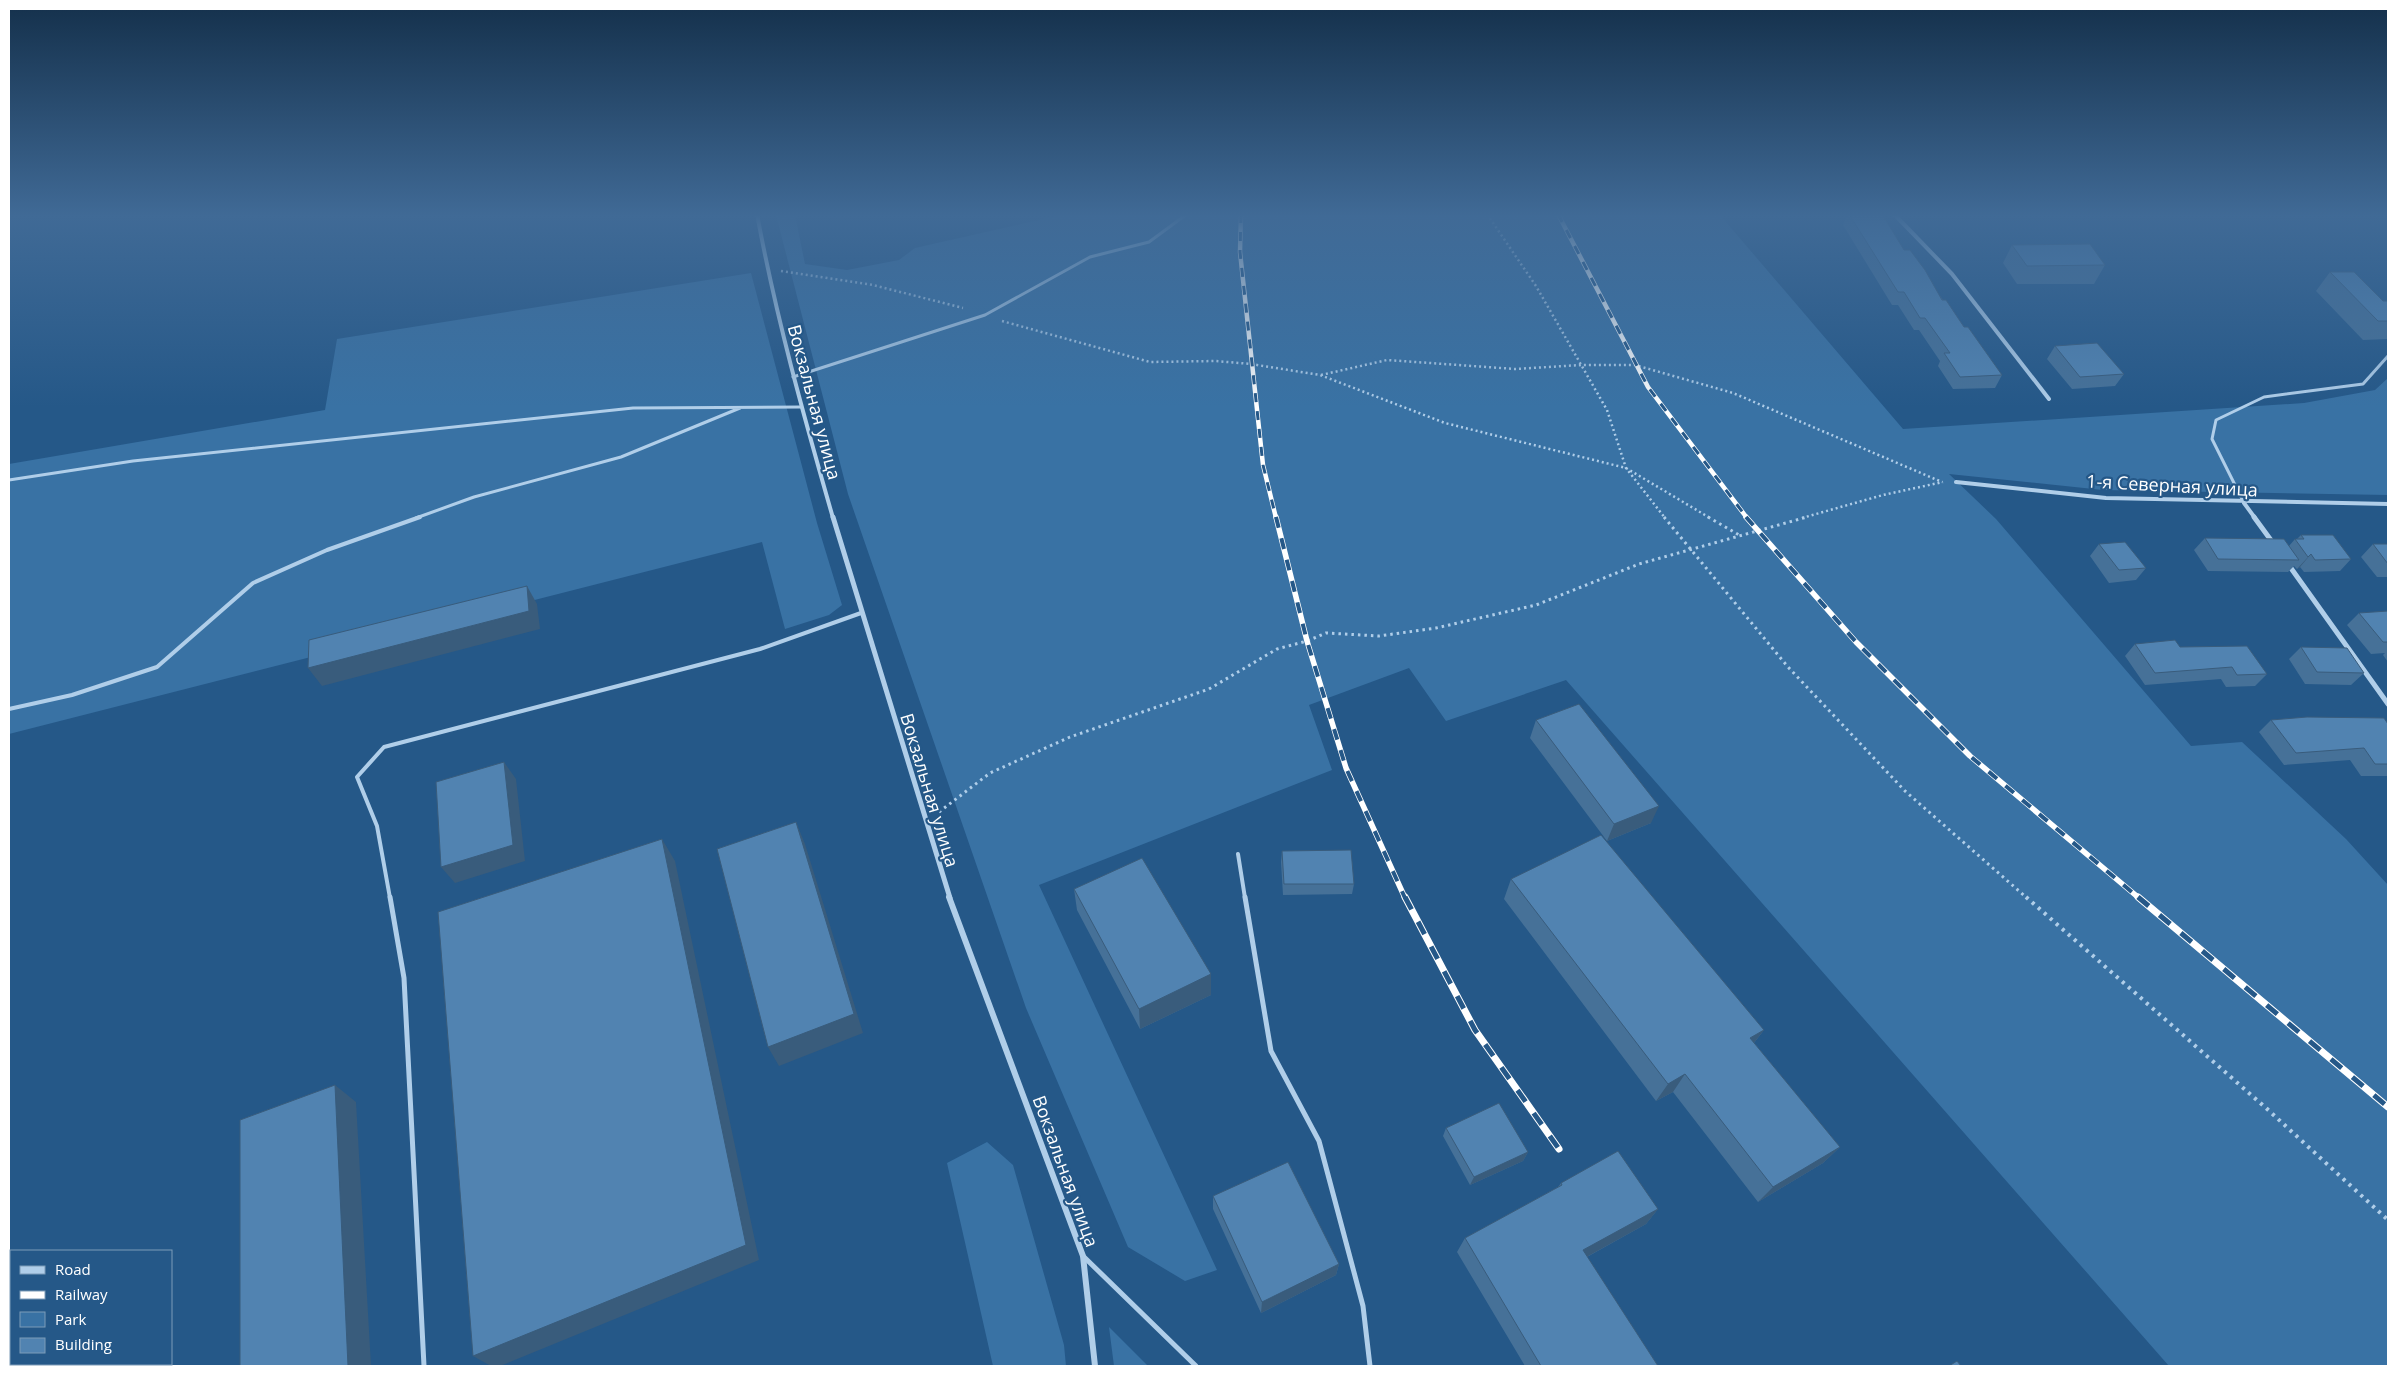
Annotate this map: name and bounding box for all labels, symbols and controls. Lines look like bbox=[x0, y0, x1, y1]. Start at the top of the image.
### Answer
street label: Вокзальная улица bbox=[783, 322, 847, 482]
street label: 1-я Северная улица bbox=[2086, 469, 2258, 501]
street label: Вокзальная улица bbox=[895, 710, 965, 870]
street label: Вокзальная улица bbox=[1027, 1092, 1105, 1250]
legend bbox=[10, 1250, 172, 1365]
text: Road bbox=[55, 1259, 91, 1279]
text: Railway bbox=[55, 1284, 108, 1304]
text: Park bbox=[55, 1309, 86, 1329]
text: Building bbox=[55, 1334, 112, 1354]

